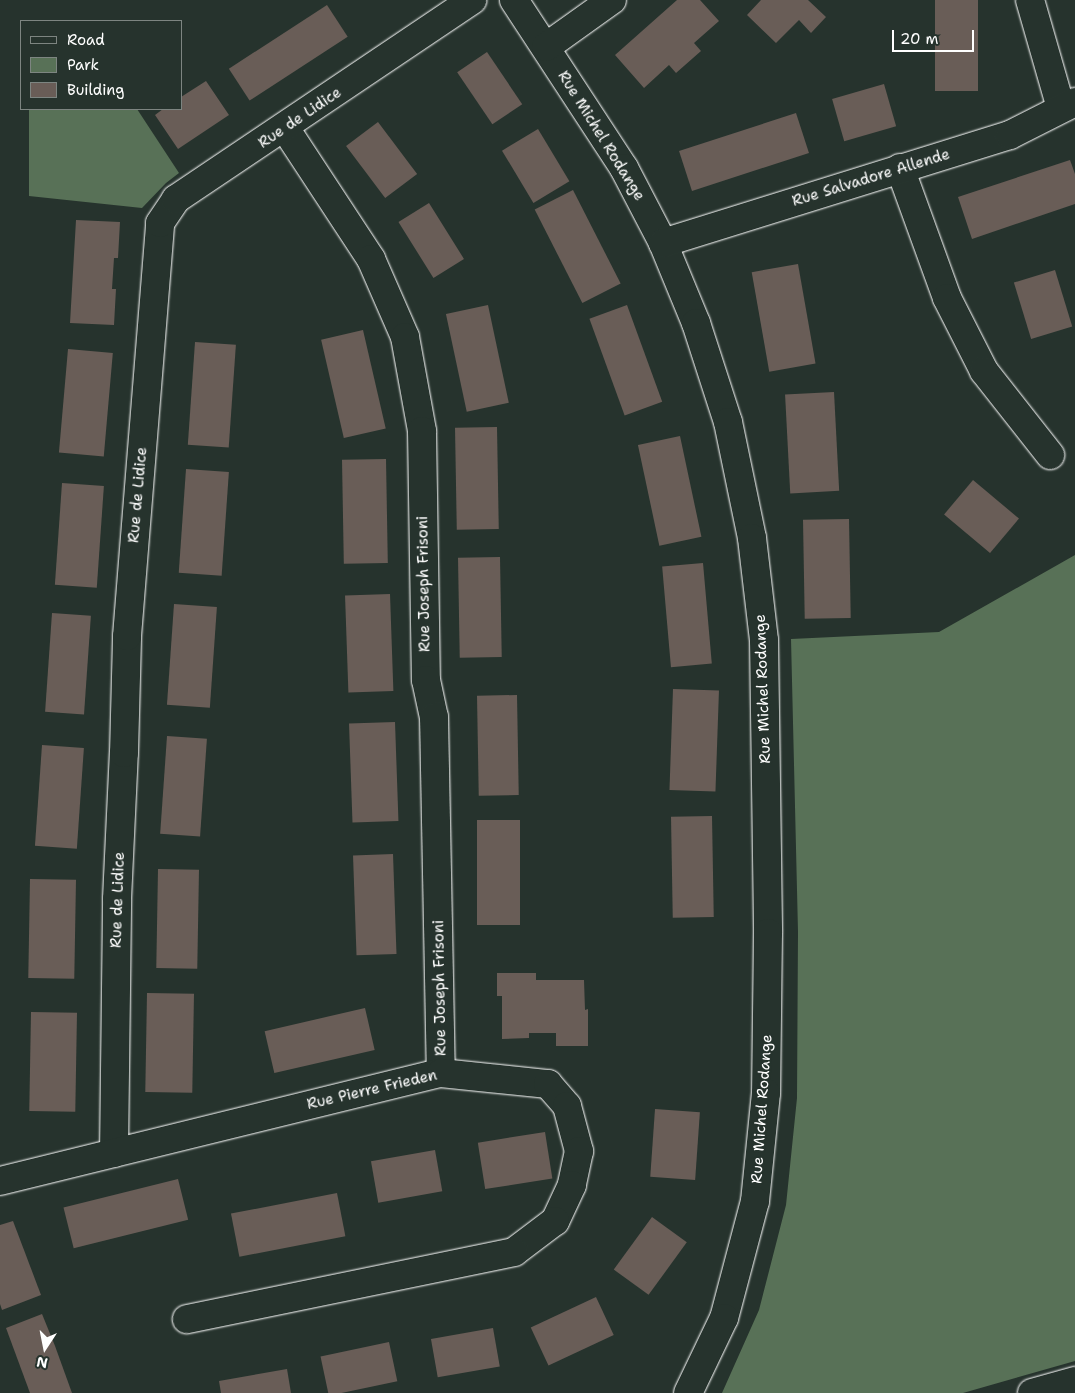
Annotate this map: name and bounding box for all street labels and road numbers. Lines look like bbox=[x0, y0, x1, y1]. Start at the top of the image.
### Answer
street label: Rue Michel Rodange bbox=[554, 68, 648, 204]
street label: Rue de Lidice bbox=[255, 84, 345, 152]
street label: Rue Salvadore Allende bbox=[790, 145, 952, 211]
street label: Rue de Lidice bbox=[125, 446, 151, 544]
street label: Rue Joseph Frisoni bbox=[414, 516, 434, 652]
street label: Rue Michel Rodange bbox=[751, 614, 775, 764]
street label: Rue de Lidice bbox=[107, 852, 129, 948]
street label: Rue Joseph Frisoni bbox=[430, 920, 450, 1056]
street label: Rue Michel Rodange bbox=[748, 1034, 776, 1184]
street label: Rue Pierre Frieden bbox=[305, 1066, 439, 1114]

